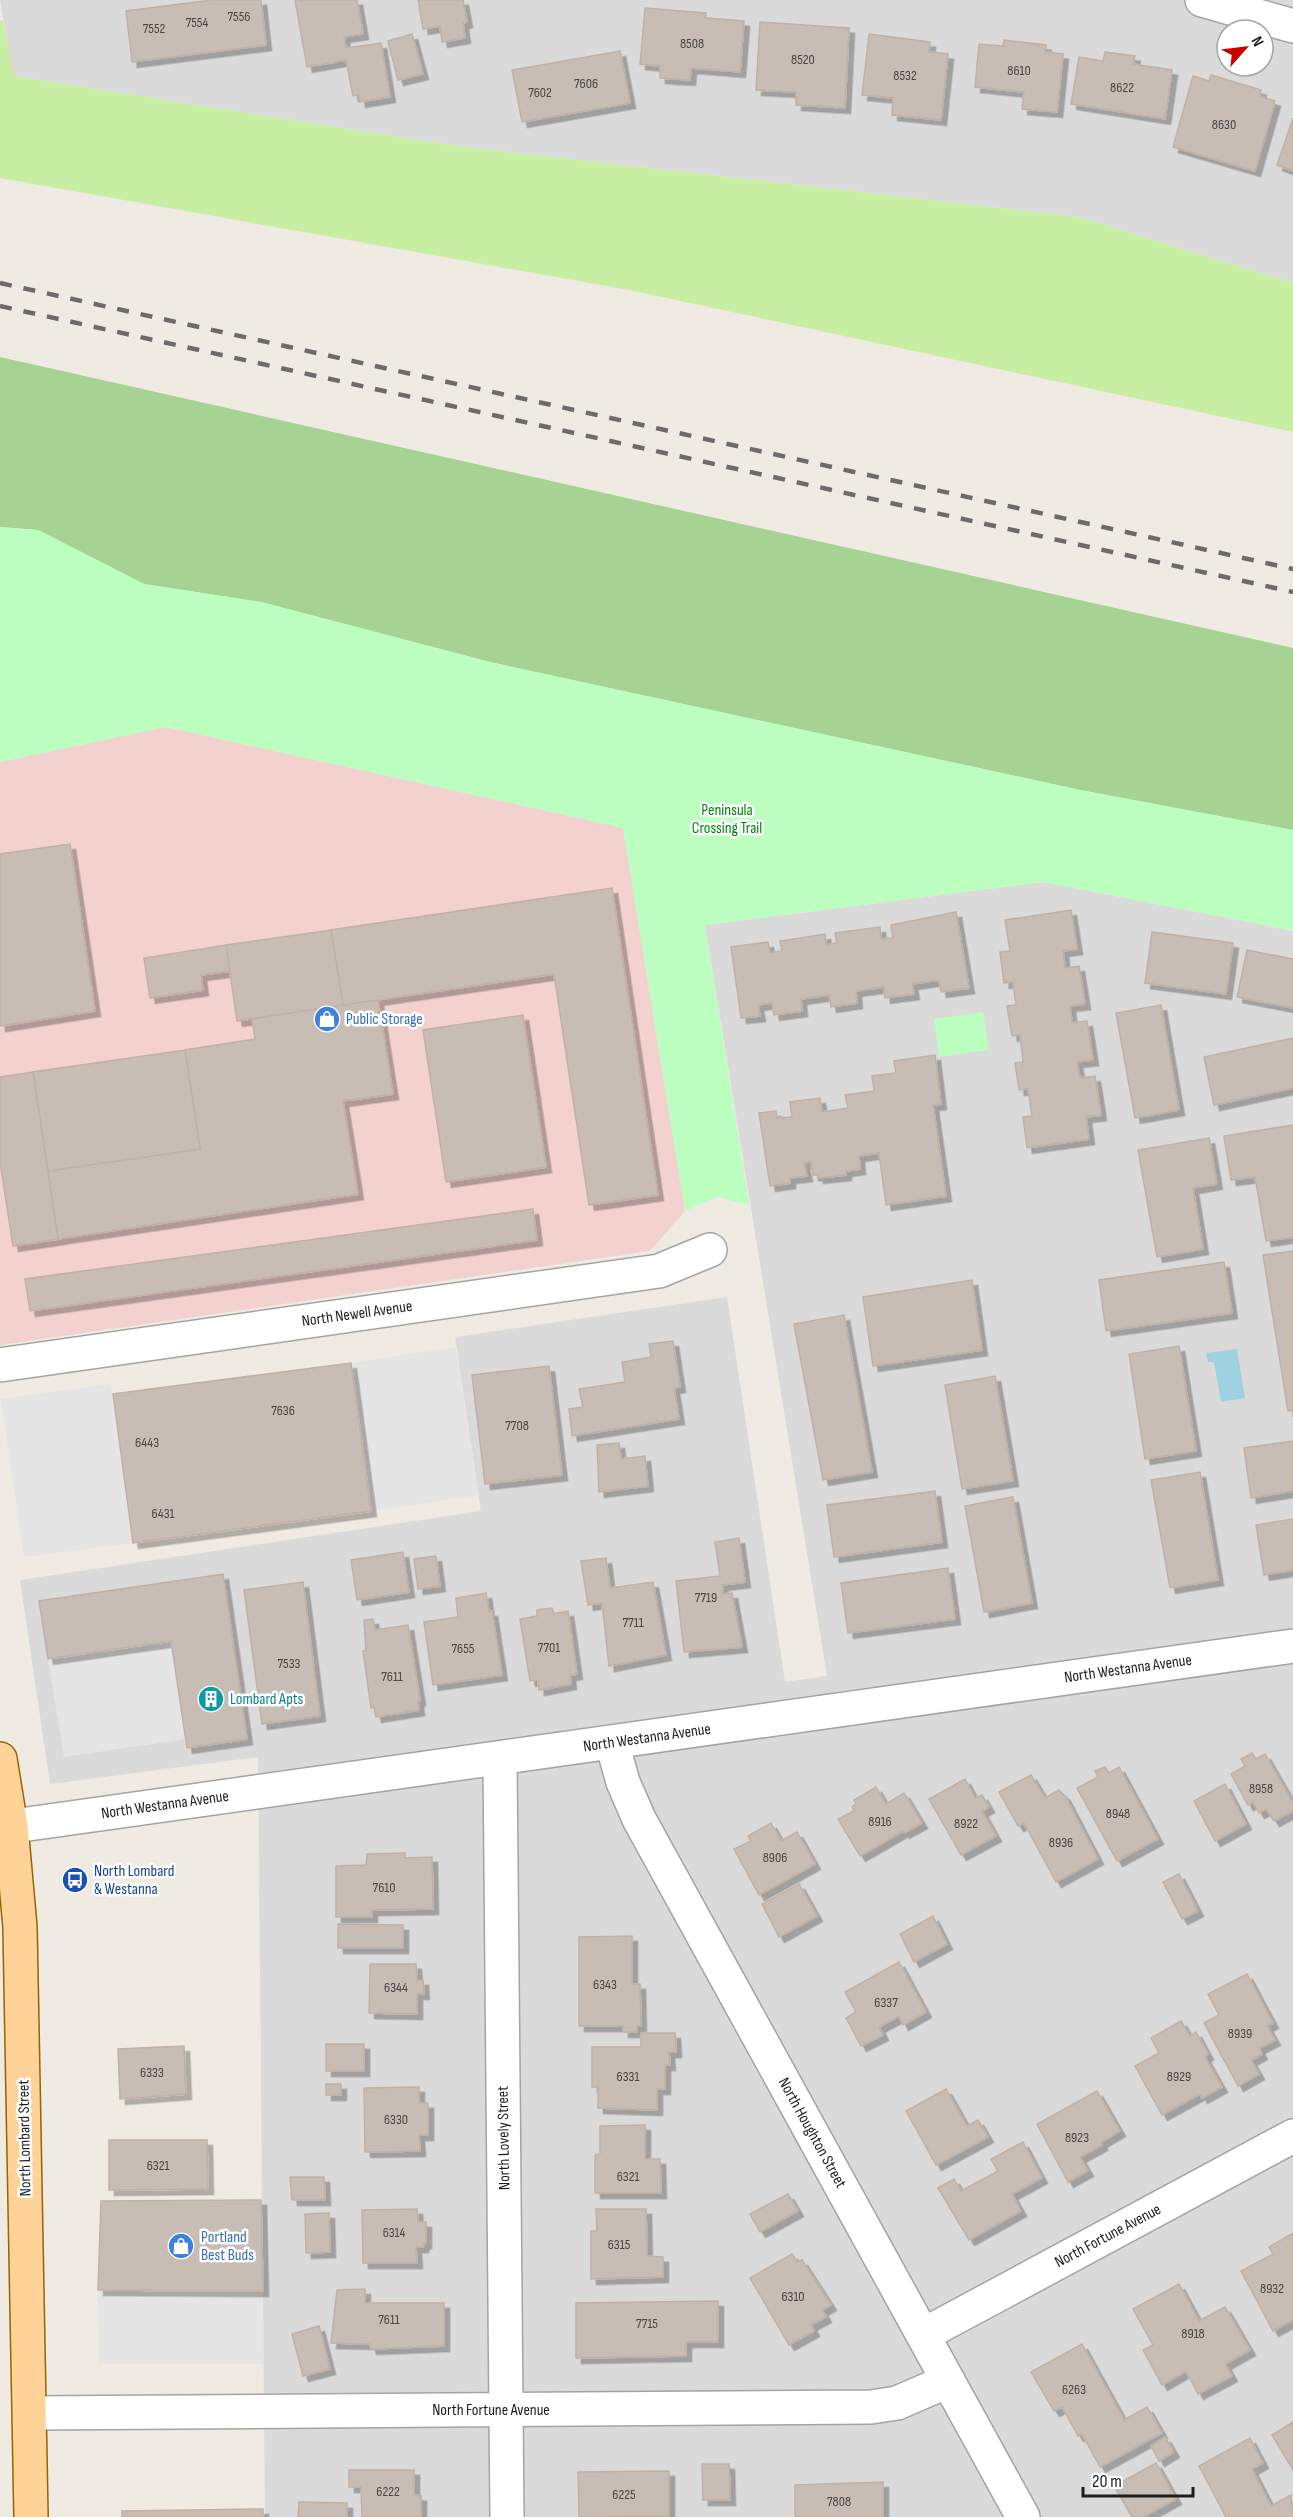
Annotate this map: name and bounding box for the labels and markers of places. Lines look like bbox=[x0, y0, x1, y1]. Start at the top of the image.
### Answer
shop icon: Public Storage bbox=[312, 1004, 342, 1034]
place label: Public Storage bbox=[346, 1010, 423, 1029]
building icon: Lombard Apts bbox=[196, 1684, 226, 1714]
place label: Lombard Apts bbox=[230, 1690, 304, 1709]
place label: North Lombard & Westanna bbox=[94, 1862, 174, 1899]
bus stop icon: North Lombard & Westanna bbox=[60, 1865, 90, 1895]
place label: Portland Best Buds bbox=[201, 2228, 254, 2265]
shop icon: Portland Best Buds bbox=[166, 2231, 196, 2261]

